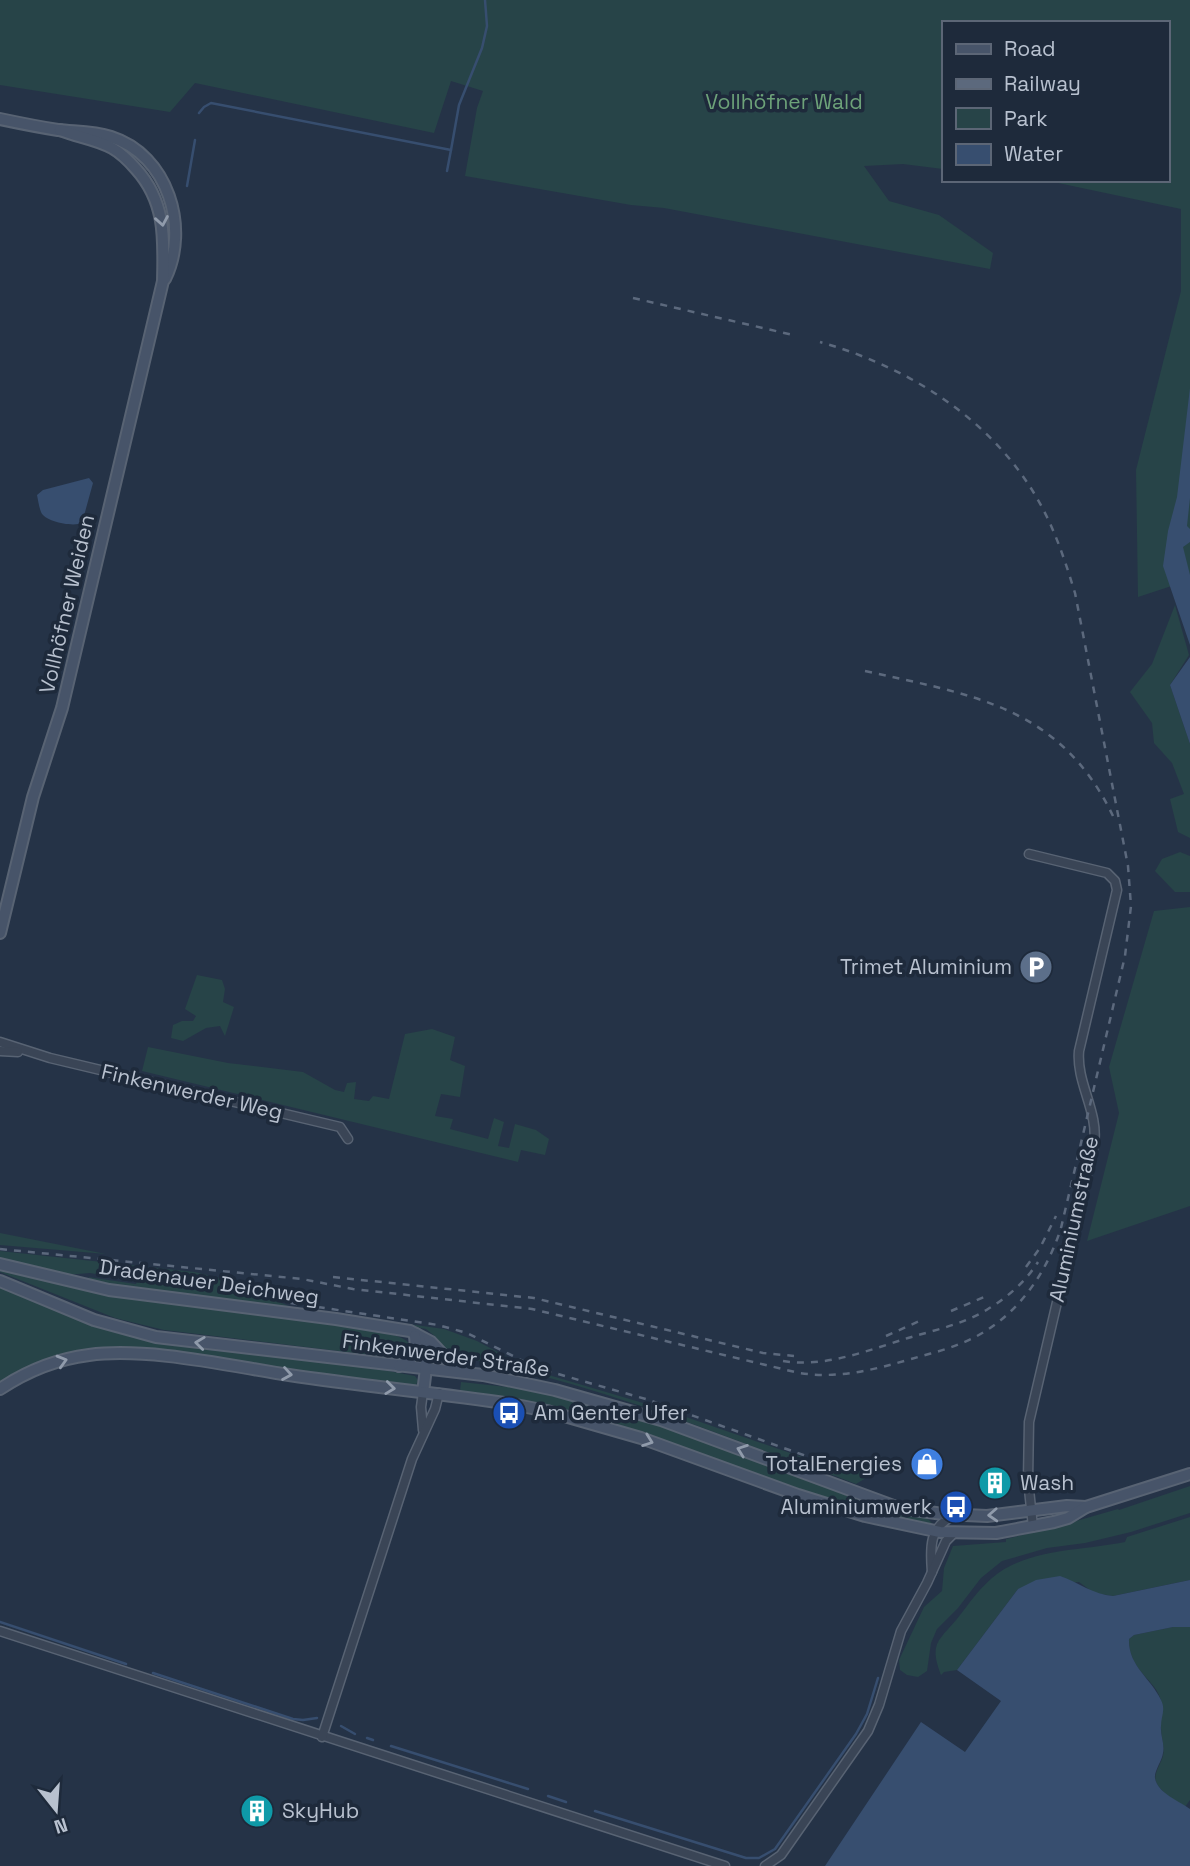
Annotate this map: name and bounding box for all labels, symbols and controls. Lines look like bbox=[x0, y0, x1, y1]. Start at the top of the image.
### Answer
legend bbox=[942, 21, 1169, 182]
text: Road bbox=[1004, 35, 1056, 62]
text: Railway bbox=[1004, 70, 1081, 97]
park label: Vollhöfner Wald bbox=[705, 88, 863, 115]
text: Park bbox=[1004, 105, 1048, 132]
text: Water bbox=[1004, 140, 1063, 167]
one-way arrow bbox=[154, 215, 169, 227]
street label: Vollhöfner Weiden bbox=[33, 512, 100, 696]
parking icon: Trimet Aluminium bbox=[1017, 948, 1055, 986]
place label: Trimet Aluminium bbox=[840, 953, 1012, 980]
street label: Finkenwerder Weg bbox=[99, 1058, 285, 1125]
street label: Aluminiumstraße bbox=[1043, 1133, 1104, 1304]
street label: Dradenauer Deichweg bbox=[97, 1253, 321, 1310]
street label: Finkenwerder Straße bbox=[341, 1327, 551, 1382]
one-way arrow bbox=[194, 1336, 206, 1351]
one-way arrow bbox=[56, 1355, 68, 1369]
one-way arrow bbox=[281, 1367, 293, 1382]
one-way arrow bbox=[385, 1380, 396, 1395]
bus stop icon: Am Genter Ufer bbox=[490, 1394, 528, 1432]
place label: Am Genter Ufer bbox=[534, 1399, 688, 1426]
one-way arrow bbox=[642, 1433, 654, 1447]
one-way arrow bbox=[737, 1444, 749, 1458]
shop icon: TotalEnergies bbox=[908, 1445, 946, 1483]
place label: TotalEnergies bbox=[766, 1450, 902, 1477]
building icon: Wash bbox=[976, 1464, 1014, 1502]
place label: Wash bbox=[1020, 1469, 1074, 1496]
bus stop icon: Aluminiumwerk bbox=[937, 1488, 975, 1526]
place label: Aluminiumwerk bbox=[780, 1493, 932, 1520]
one-way arrow bbox=[987, 1507, 998, 1522]
north arrow bbox=[21, 1775, 91, 1845]
building icon: SkyHub bbox=[238, 1792, 276, 1830]
place label: SkyHub bbox=[282, 1797, 359, 1824]
text: N bbox=[51, 1812, 71, 1840]

